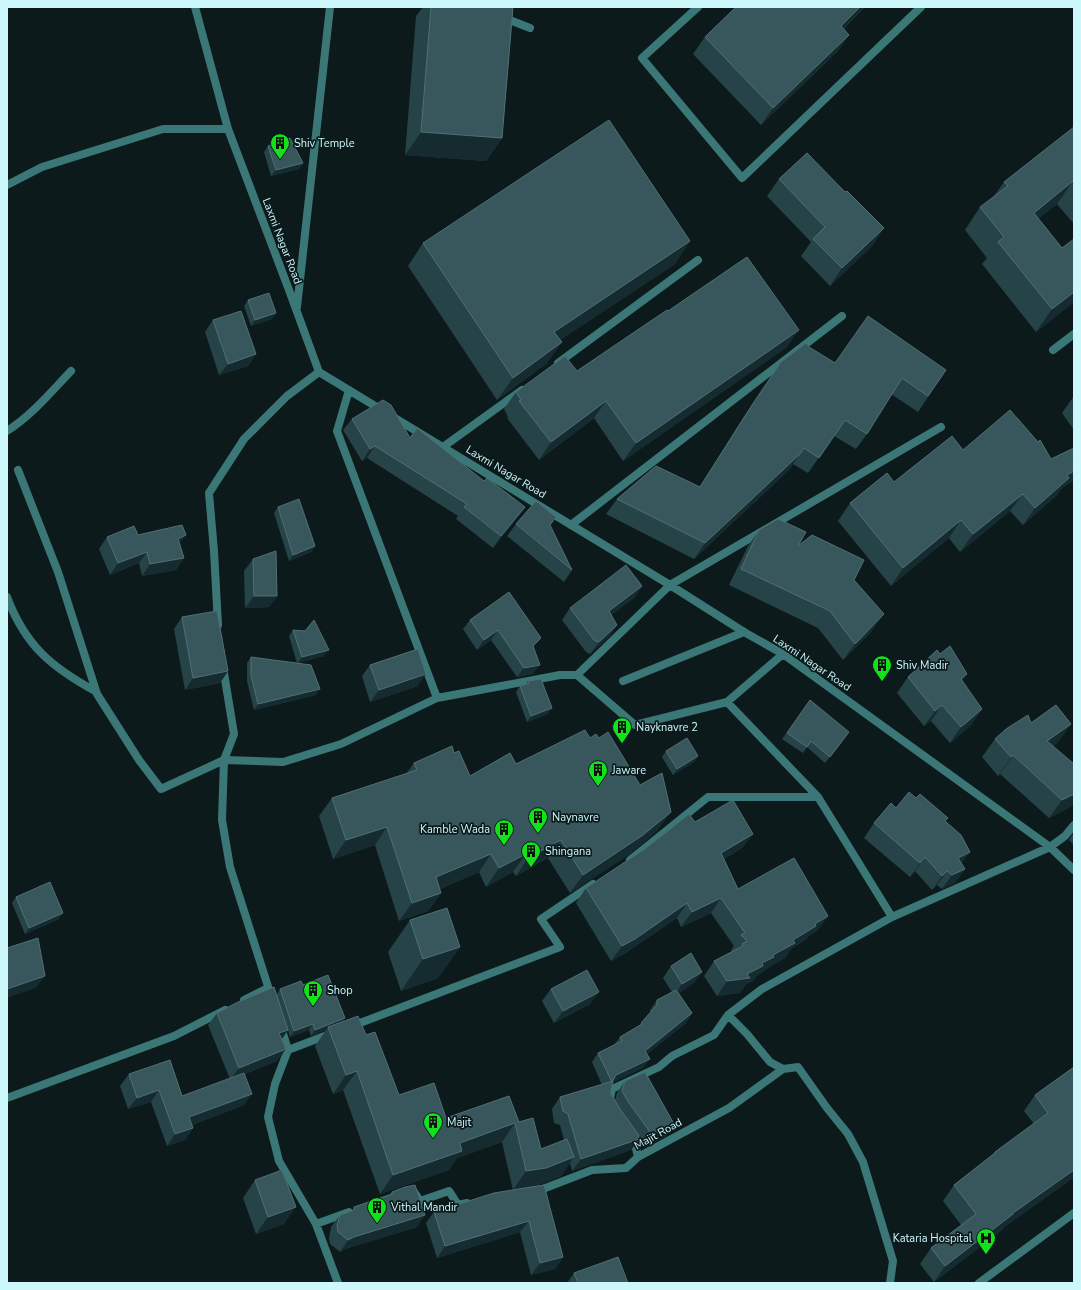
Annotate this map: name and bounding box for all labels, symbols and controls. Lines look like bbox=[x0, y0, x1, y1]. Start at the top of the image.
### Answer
building icon: Shiv Temple bbox=[269, 132, 291, 160]
place label: Shiv Temple bbox=[294, 136, 355, 151]
street label: Laxmi Nagar Road bbox=[259, 196, 305, 286]
street label: Laxmi Nagar Road bbox=[463, 442, 549, 502]
street label: Laxmi Nagar Road bbox=[770, 631, 854, 695]
building icon: Shiv Madir bbox=[871, 654, 893, 682]
place label: Shiv Madir bbox=[896, 658, 948, 673]
building icon: Nayknavre 2 bbox=[611, 716, 633, 744]
place label: Nayknavre 2 bbox=[636, 720, 698, 735]
building icon: Jaware bbox=[587, 759, 609, 787]
place label: Jaware bbox=[611, 763, 646, 778]
building icon: Naynavre bbox=[527, 806, 549, 834]
place label: Naynavre bbox=[552, 810, 599, 825]
building icon: Kamble Wada bbox=[493, 818, 515, 846]
place label: Kamble Wada bbox=[420, 822, 490, 837]
building icon: Shingana bbox=[520, 840, 542, 868]
place label: Shingana bbox=[545, 844, 591, 859]
building icon: Shop bbox=[302, 979, 324, 1007]
place label: Shop bbox=[327, 983, 353, 998]
building icon: Majit bbox=[422, 1111, 444, 1139]
place label: Majit bbox=[447, 1115, 471, 1130]
street label: Majit Road bbox=[631, 1115, 685, 1153]
building icon: Vithal Mandir bbox=[366, 1196, 388, 1224]
place label: Vithal Mandir bbox=[390, 1200, 458, 1215]
hospital icon: Kataria Hospital bbox=[975, 1227, 997, 1255]
place label: Kataria Hospital bbox=[893, 1231, 973, 1246]

